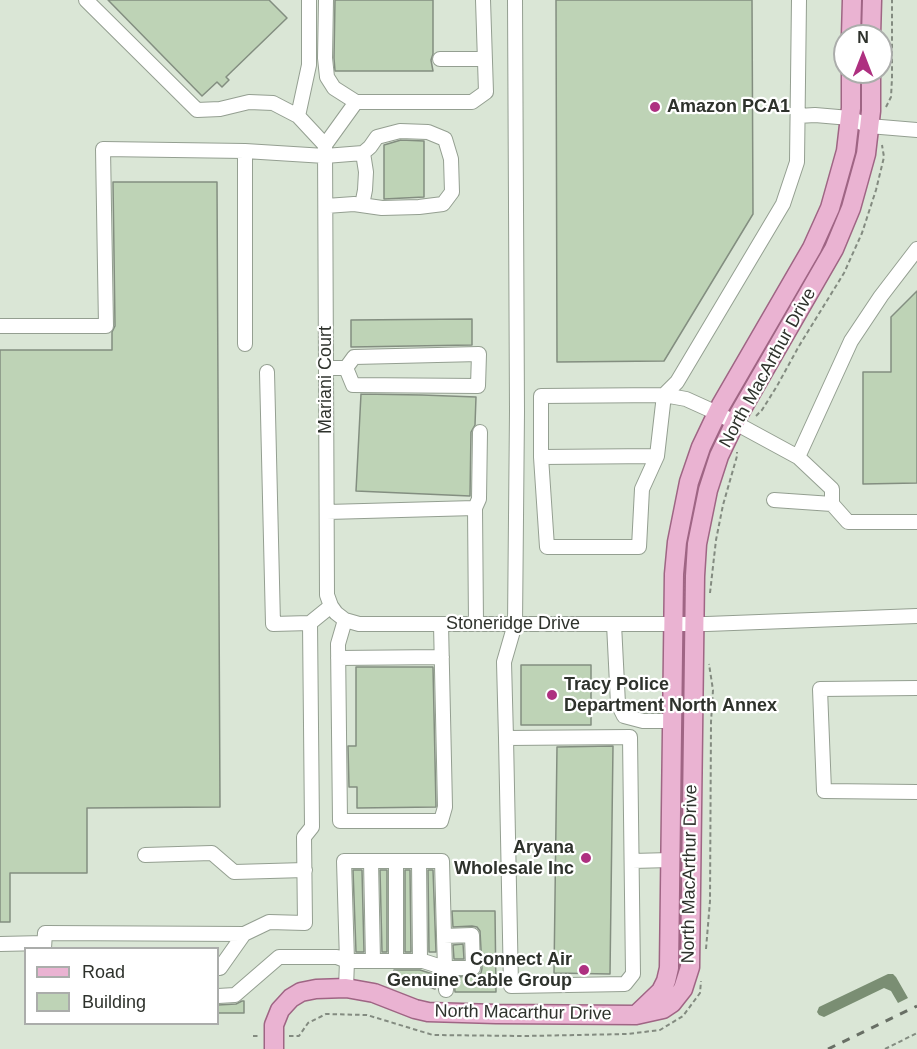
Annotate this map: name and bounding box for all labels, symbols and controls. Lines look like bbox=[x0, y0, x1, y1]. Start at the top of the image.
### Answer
north arrow bbox=[833, 24, 893, 84]
text: N bbox=[857, 29, 869, 46]
place label: Amazon PCA1 bbox=[667, 96, 790, 118]
marker: Amazon PCA1 bbox=[648, 100, 662, 114]
street label: North MacArthur Drive bbox=[715, 284, 821, 452]
street label: Mariani Court bbox=[315, 326, 337, 434]
street label: Stoneridge Drive bbox=[446, 613, 580, 635]
place label: Tracy Police Department North Annex bbox=[564, 674, 777, 716]
marker: Tracy Police Department North Annex bbox=[545, 688, 559, 702]
street label: North MacArthur Drive bbox=[678, 784, 702, 964]
place label: Aryana Wholesale Inc bbox=[454, 837, 574, 880]
marker: Aryana Wholesale Inc bbox=[579, 851, 593, 865]
legend bbox=[24, 947, 219, 1025]
place label: Connect Air Genuine Cable Group bbox=[387, 949, 572, 992]
text: Road bbox=[82, 962, 125, 982]
marker: Connect Air Genuine Cable Group bbox=[577, 963, 591, 977]
text: Building bbox=[82, 992, 146, 1012]
street label: North Macarthur Drive bbox=[434, 1001, 612, 1025]

